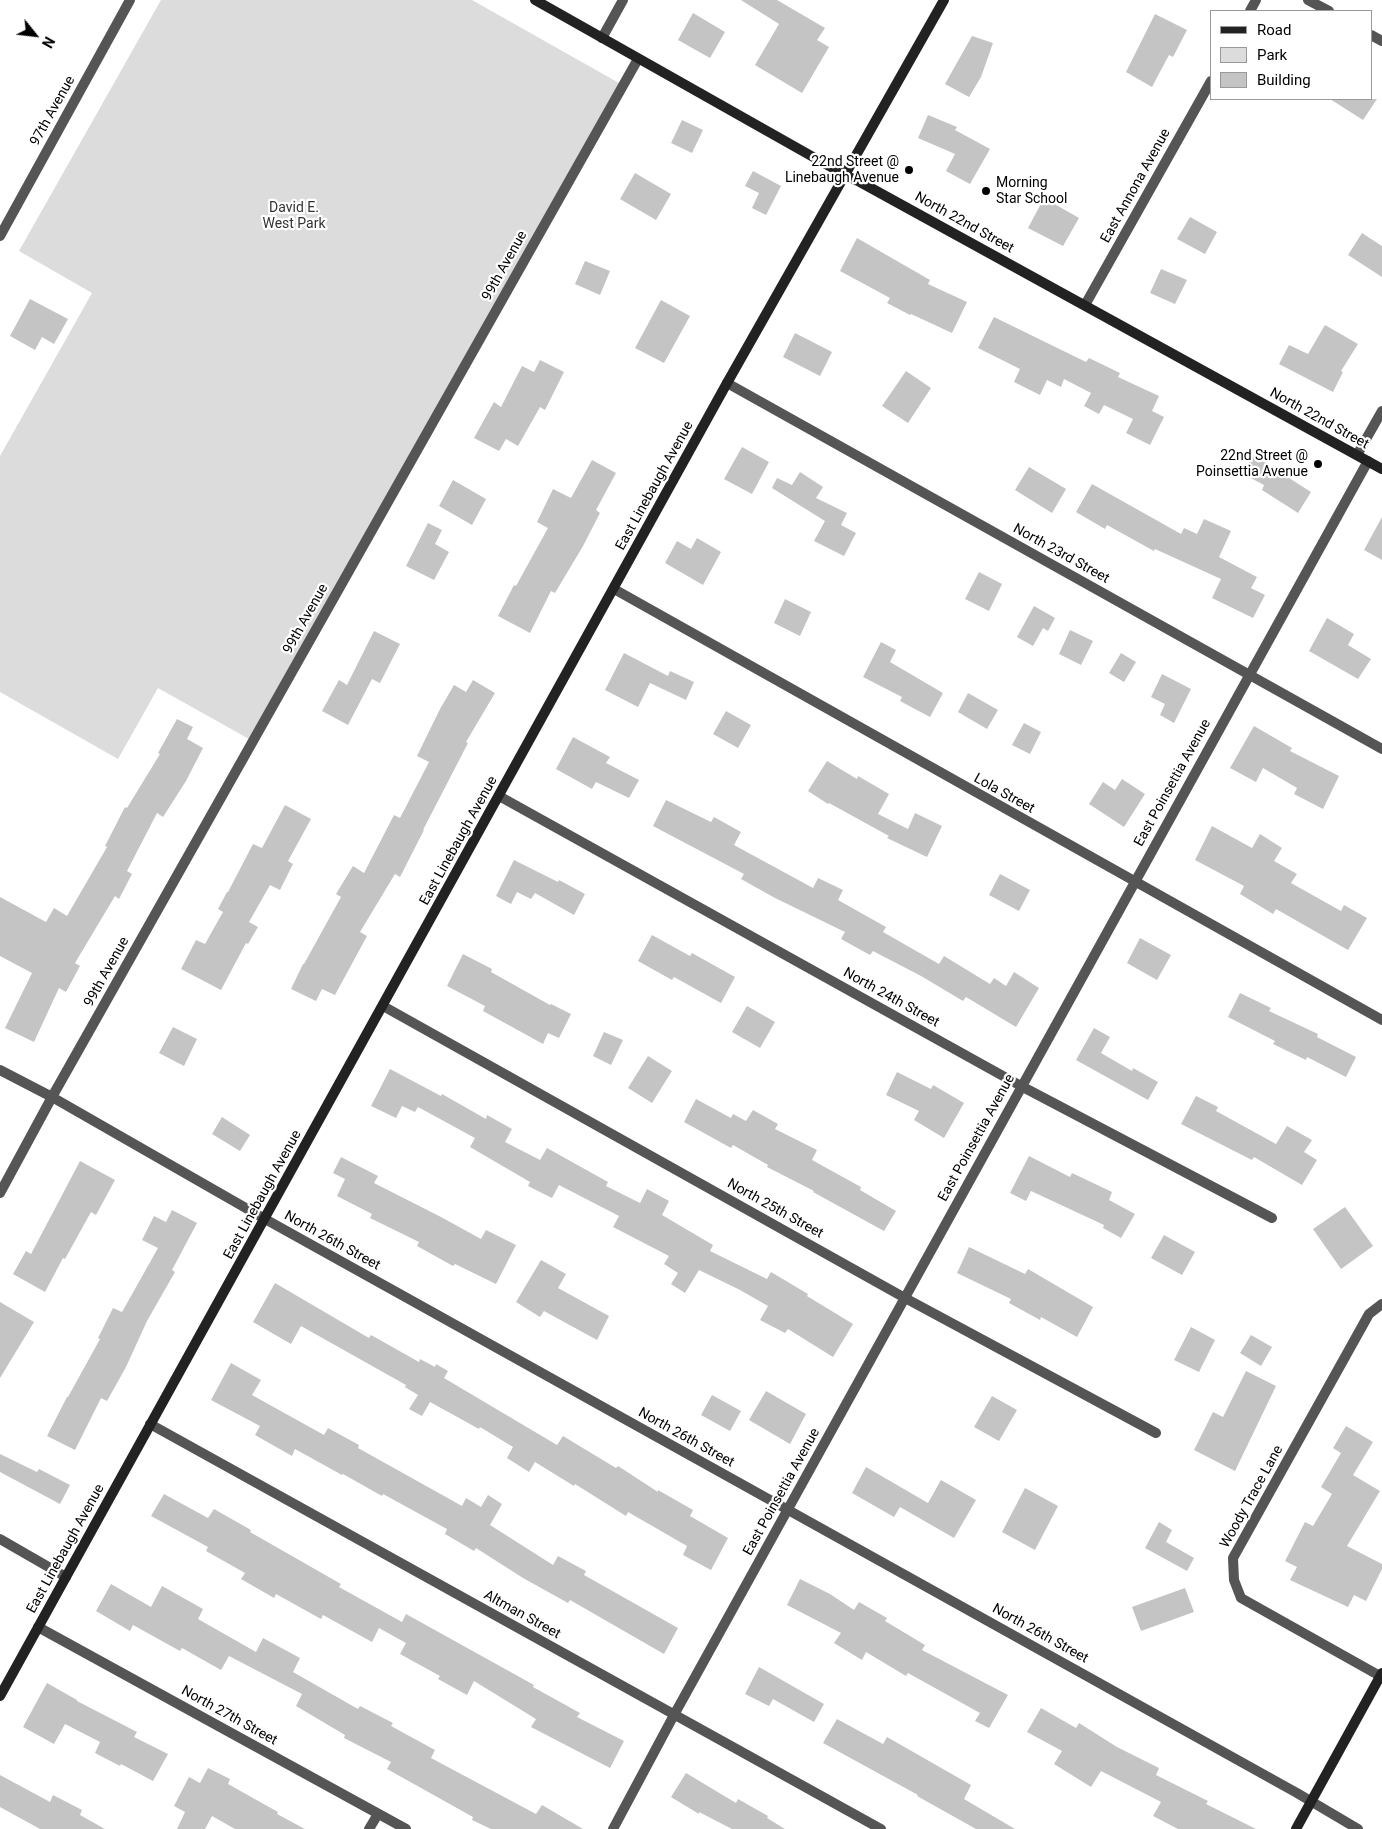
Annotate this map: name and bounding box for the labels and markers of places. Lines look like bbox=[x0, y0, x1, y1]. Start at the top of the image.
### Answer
place label: 22nd Street @ Linebaugh Avenue bbox=[785, 154, 899, 186]
marker: 22nd Street @ Linebaugh Avenue bbox=[903, 164, 915, 176]
place label: Morning Star School bbox=[996, 175, 1067, 208]
marker: Morning Star School bbox=[980, 185, 992, 197]
place label: 22nd Street @ Poinsettia Avenue bbox=[1196, 448, 1308, 481]
marker: 22nd Street @ Poinsettia Avenue bbox=[1312, 458, 1324, 470]

